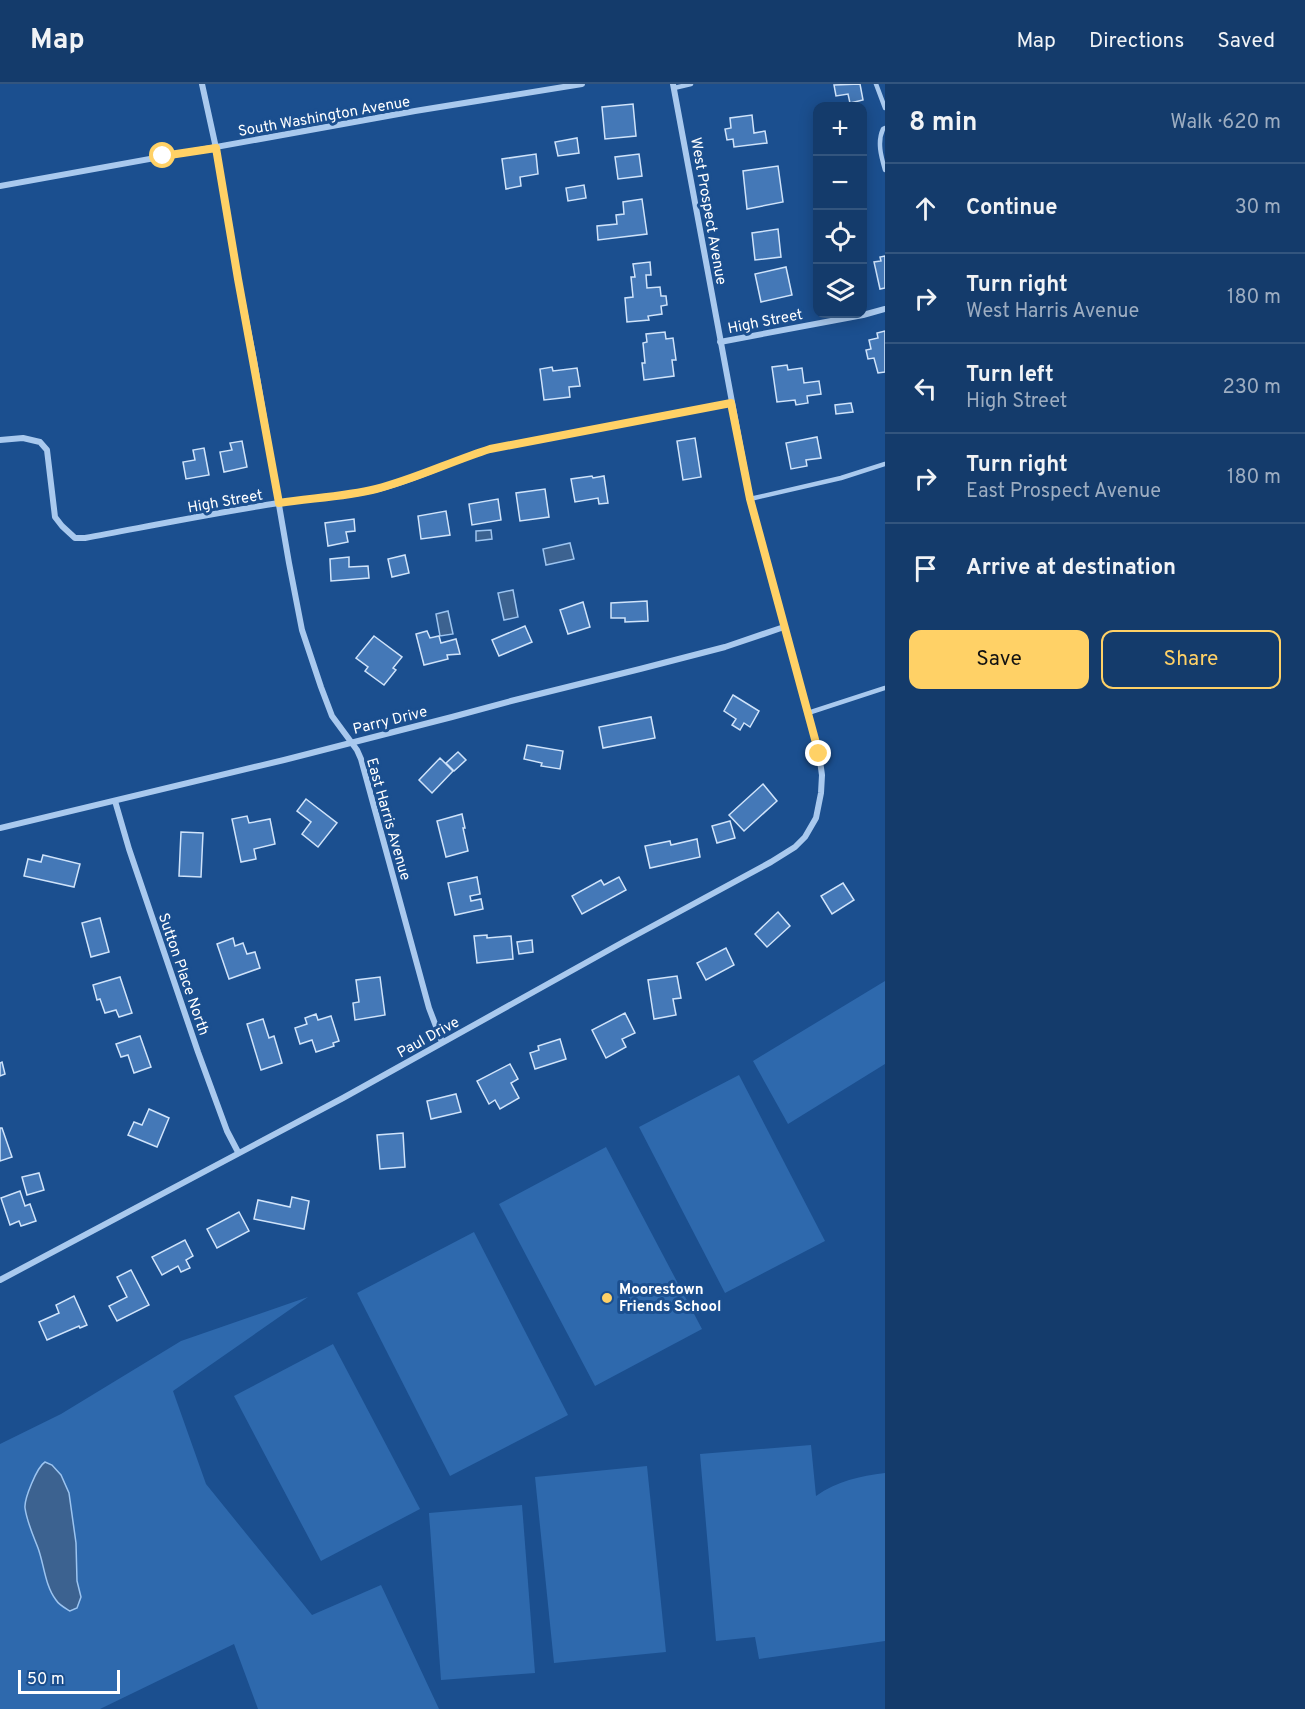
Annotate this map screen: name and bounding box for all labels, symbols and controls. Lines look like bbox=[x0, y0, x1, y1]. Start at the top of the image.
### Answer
text: Map bbox=[30, 23, 85, 59]
text: Map bbox=[1016, 28, 1056, 55]
text: Directions bbox=[1089, 28, 1184, 55]
text: Saved bbox=[1217, 28, 1275, 55]
street label: South Washington Avenue bbox=[237, 93, 412, 142]
map controls bbox=[813, 102, 867, 318]
button: + bbox=[813, 102, 867, 156]
text: 8 min bbox=[909, 107, 977, 140]
text: Walk · 620 m bbox=[1170, 110, 1281, 136]
street label: West Prospect Avenue bbox=[685, 136, 730, 287]
route start bbox=[149, 142, 175, 168]
button: − bbox=[813, 156, 867, 210]
icon: ahead bbox=[909, 192, 942, 225]
text: Continue bbox=[966, 195, 1057, 222]
text: 30 m bbox=[1235, 195, 1281, 221]
button: locate bbox=[813, 210, 867, 264]
button: layers bbox=[813, 264, 867, 318]
text: Turn right bbox=[966, 272, 1068, 299]
icon: right bbox=[909, 282, 942, 315]
text: 180 m bbox=[1227, 285, 1281, 311]
text: West Harris Avenue bbox=[966, 299, 1139, 325]
street label: High Street bbox=[726, 306, 804, 339]
text: Turn left bbox=[966, 362, 1054, 389]
icon: left bbox=[909, 372, 942, 405]
text: 230 m bbox=[1222, 375, 1281, 401]
text: High Street bbox=[966, 389, 1067, 415]
text: Turn right bbox=[966, 452, 1068, 479]
icon: right bbox=[909, 462, 942, 495]
text: 180 m bbox=[1227, 465, 1281, 491]
text: East Prospect Avenue bbox=[966, 479, 1161, 505]
street label: High Street bbox=[186, 487, 264, 518]
icon: arrive bbox=[909, 552, 942, 585]
text: Arrive at destination bbox=[966, 555, 1176, 582]
button: Save bbox=[909, 630, 1089, 689]
button: Share bbox=[1101, 630, 1281, 689]
street label: Parry Drive bbox=[351, 703, 430, 740]
route end bbox=[805, 740, 831, 766]
street label: East Harris Avenue bbox=[361, 756, 414, 883]
street label: Sutton Place North bbox=[153, 911, 212, 1038]
street label: Paul Drive bbox=[394, 1013, 463, 1063]
place label: Moorestown Friends School bbox=[619, 1281, 721, 1317]
marker: Moorestown Friends School bbox=[600, 1291, 614, 1305]
scale bar bbox=[18, 1667, 120, 1694]
text: 50 m bbox=[27, 1670, 65, 1690]

